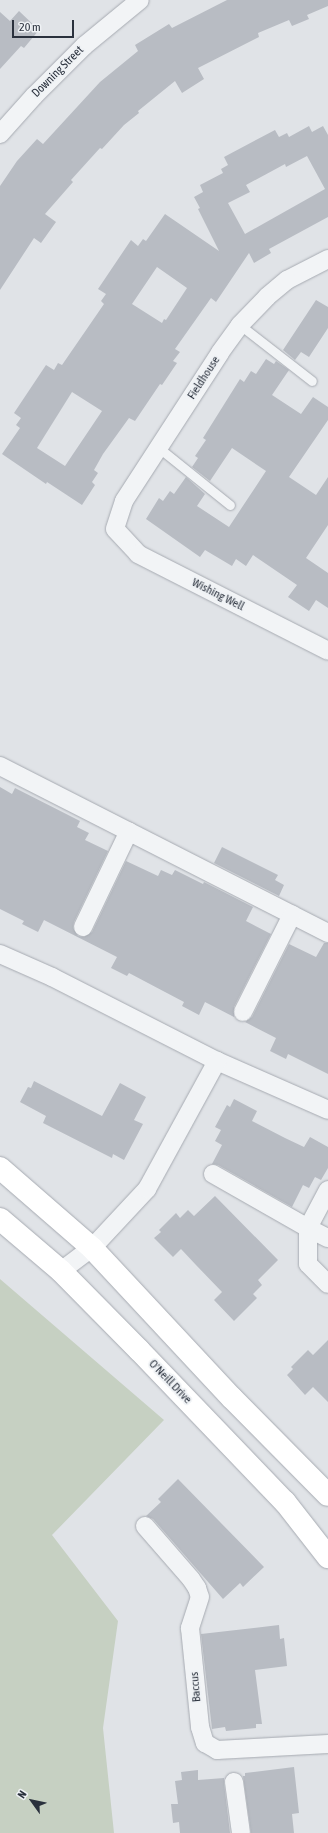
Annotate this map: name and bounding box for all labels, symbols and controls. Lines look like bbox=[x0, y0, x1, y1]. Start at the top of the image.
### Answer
scale bar bbox=[14, 12, 76, 38]
text: 20 m bbox=[19, 20, 41, 34]
street label: Downing Street bbox=[29, 43, 87, 101]
street label: Fieldhouse bbox=[185, 354, 223, 402]
street label: Wishing Well bbox=[189, 576, 247, 614]
street label: O'Neill Drive bbox=[146, 1357, 194, 1407]
street label: Baccus bbox=[188, 1671, 204, 1703]
north arrow bbox=[12, 1781, 52, 1821]
text: N bbox=[15, 1788, 29, 1800]

